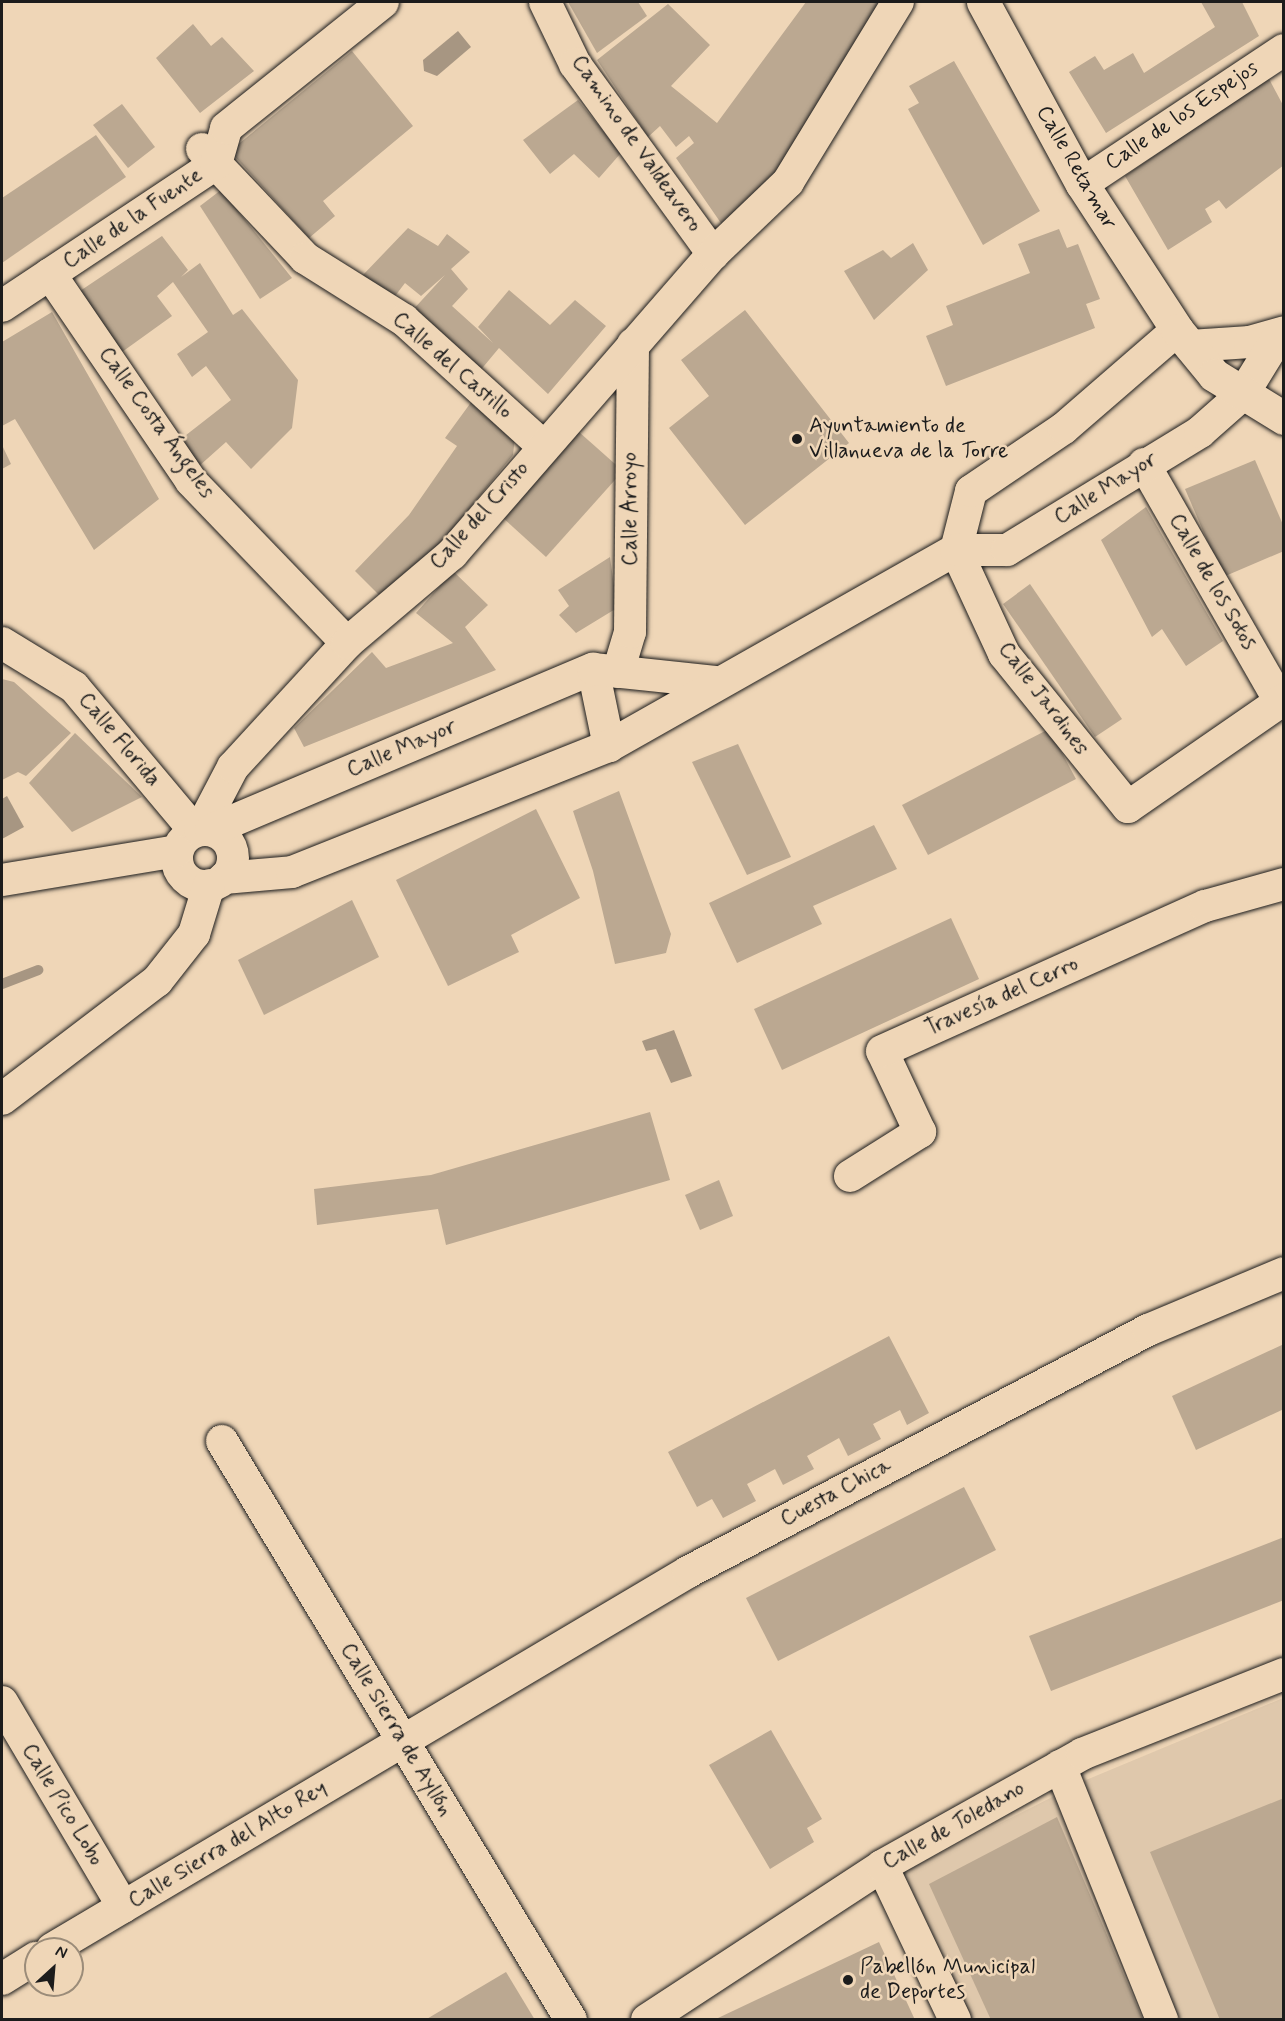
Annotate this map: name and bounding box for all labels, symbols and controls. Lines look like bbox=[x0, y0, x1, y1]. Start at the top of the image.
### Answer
street label: Camino de Valdeavero bbox=[564, 49, 708, 239]
street label: Calle de los Espejos bbox=[1101, 56, 1263, 176]
street label: Calle Retamar bbox=[1029, 100, 1123, 236]
street label: Calle de la Fuente bbox=[56, 161, 210, 277]
street label: Calle del Castillo bbox=[386, 306, 518, 426]
street label: Calle Costa Ángeles bbox=[92, 342, 220, 504]
place label: Ayuntamiento de Villanueva de la Torre bbox=[809, 413, 1009, 464]
marker: Ayuntamiento de Villanueva de la Torre bbox=[790, 432, 804, 446]
street label: Calle Mayor bbox=[1051, 448, 1161, 530]
street label: Calle Arroyo bbox=[618, 452, 644, 566]
street label: Calle del Cristo bbox=[424, 455, 536, 577]
street label: Calle de los Sotos bbox=[1162, 508, 1262, 656]
street label: Calle Jardines bbox=[992, 638, 1094, 760]
street label: Calle Florida bbox=[71, 686, 167, 794]
street label: Calle Mayor bbox=[344, 715, 460, 783]
street label: Travesía del Cerro bbox=[920, 951, 1084, 1043]
street label: Cuesta Chica bbox=[777, 1453, 895, 1533]
street label: Calle Sierra de Ayllón bbox=[333, 1638, 459, 1822]
street label: Calle Pico Lobo bbox=[15, 1738, 109, 1872]
street label: Calle Sierra del Alto Rey bbox=[124, 1775, 332, 1915]
street label: Calle de Toledano bbox=[877, 1775, 1031, 1877]
north arrow bbox=[24, 1937, 84, 1997]
text: N bbox=[52, 1940, 71, 1964]
place label: Pabellón Municipal de Deportes bbox=[860, 1954, 1029, 2006]
marker: Pabellón Municipal de Deportes bbox=[841, 1973, 855, 1987]

